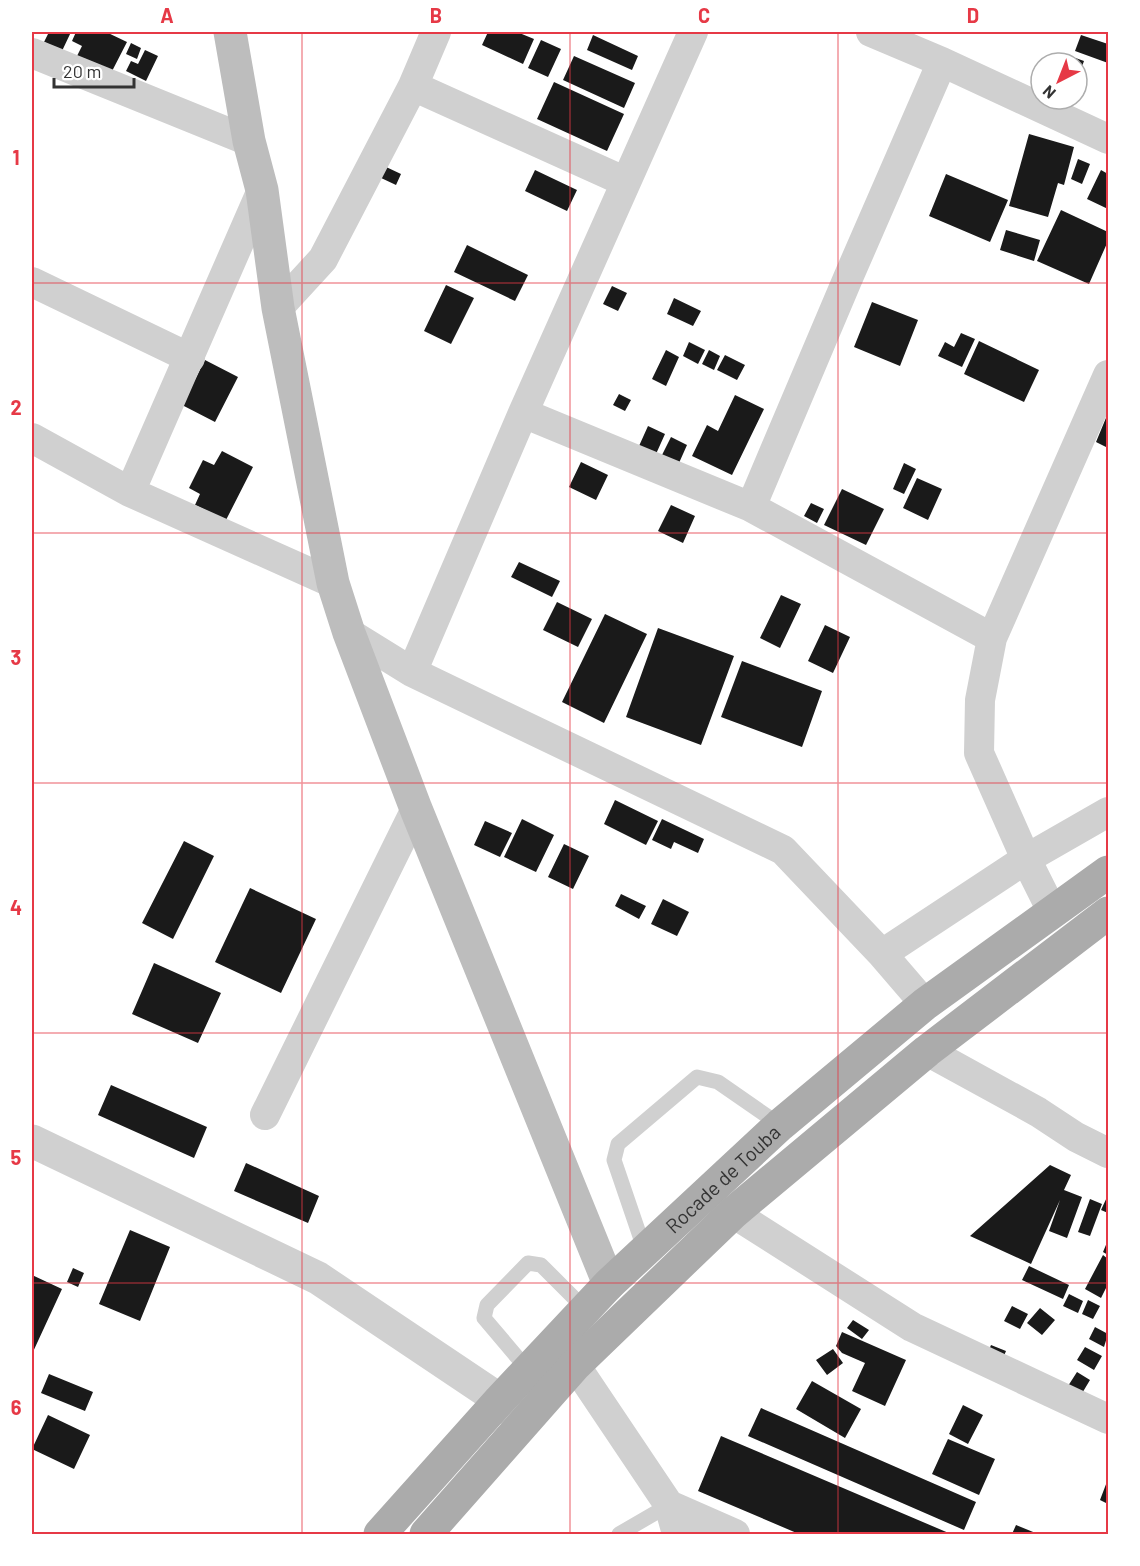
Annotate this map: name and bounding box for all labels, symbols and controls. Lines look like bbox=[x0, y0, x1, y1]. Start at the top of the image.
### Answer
text: A bbox=[160, 3, 174, 27]
text: B bbox=[430, 3, 442, 27]
text: C bbox=[698, 3, 710, 27]
text: D bbox=[967, 3, 979, 27]
scale bar bbox=[54, 51, 134, 89]
north arrow bbox=[1029, 51, 1089, 111]
text: 20 m bbox=[63, 60, 101, 82]
text: N bbox=[1038, 82, 1059, 103]
text: 1 bbox=[12, 145, 20, 169]
text: 2 bbox=[10, 395, 22, 419]
text: 3 bbox=[11, 645, 21, 669]
text: 4 bbox=[10, 895, 22, 919]
street label: Rocade de Touba bbox=[660, 1119, 785, 1238]
text: 5 bbox=[11, 1145, 22, 1169]
text: 6 bbox=[11, 1395, 22, 1419]

